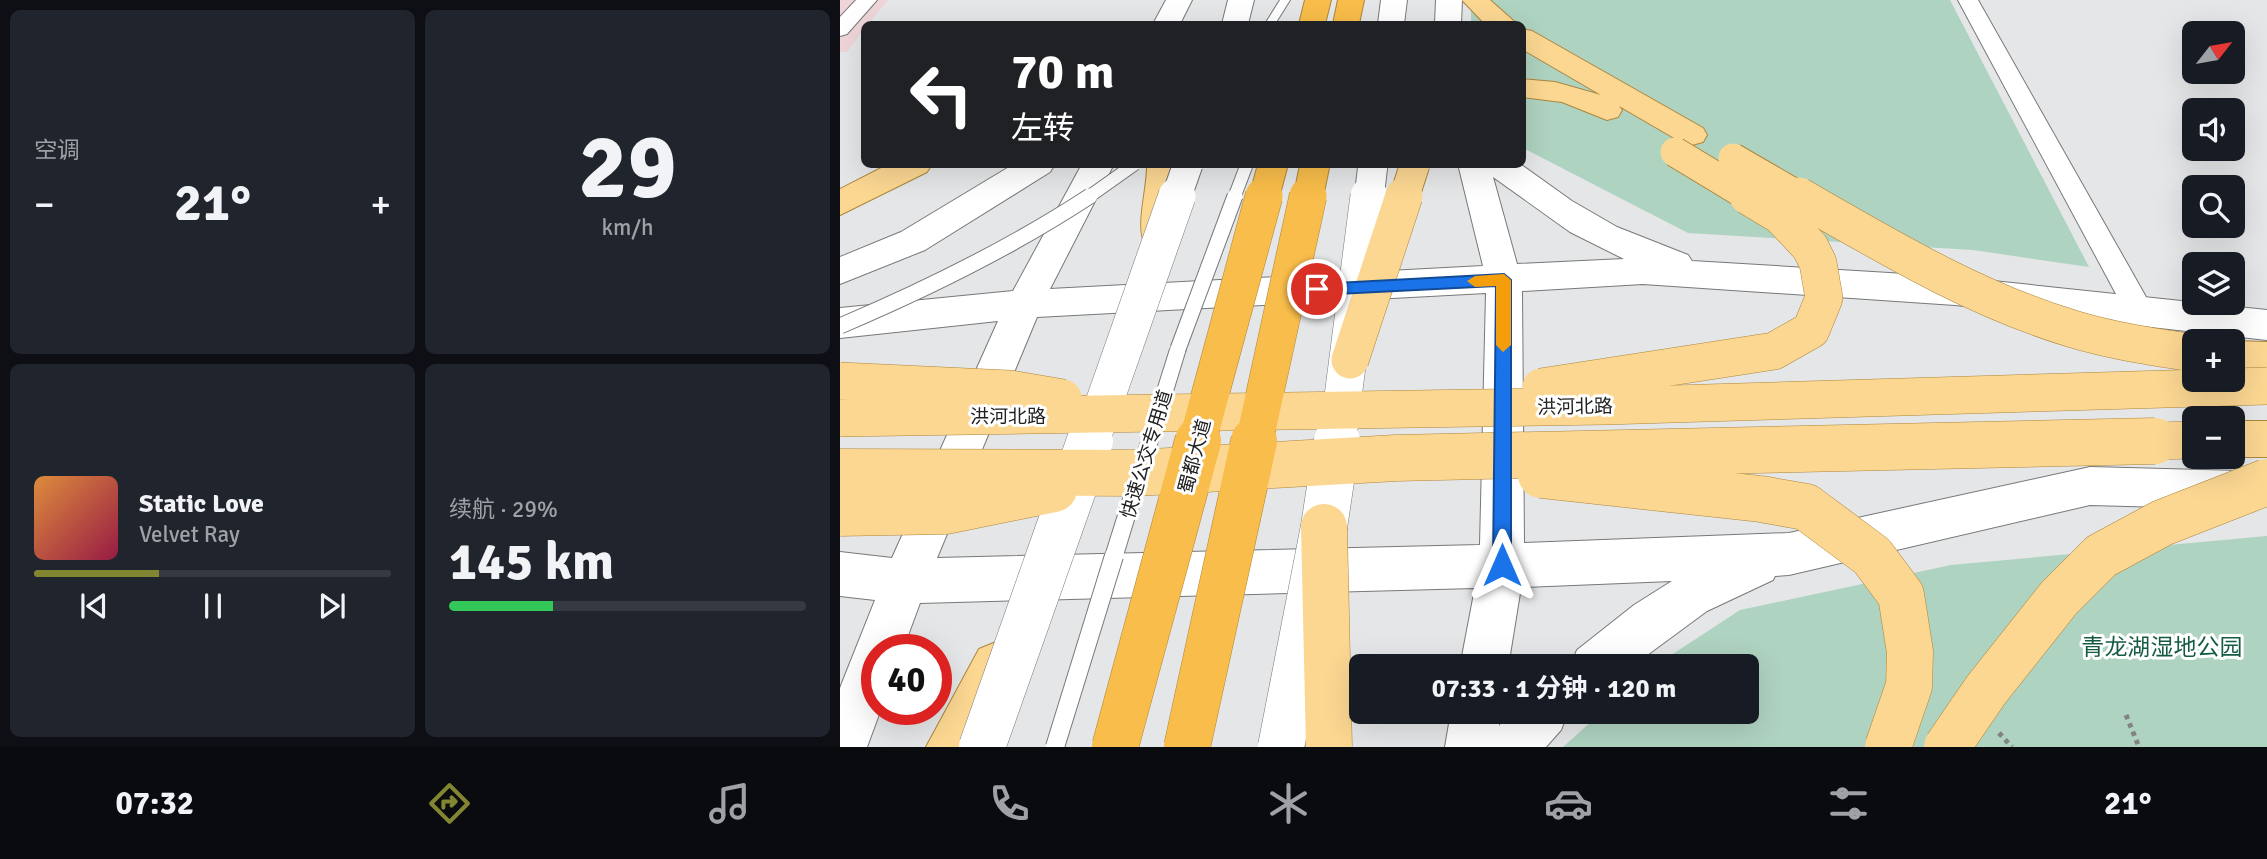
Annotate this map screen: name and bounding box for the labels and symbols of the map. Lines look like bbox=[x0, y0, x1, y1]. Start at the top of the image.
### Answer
north arrow bbox=[2182, 21, 2245, 84]
pin bbox=[1287, 259, 1347, 319]
street label: 快速公交专用道 bbox=[1116, 387, 1178, 521]
street label: 洪河北路 bbox=[1537, 394, 1613, 420]
street label: 洪河北路 bbox=[970, 405, 1046, 429]
street label: 蜀都大道 bbox=[1174, 416, 1216, 496]
position arrow bbox=[1465, 528, 1539, 602]
park label: 青龙湖湿地公园 bbox=[2082, 633, 2243, 662]
speed limit sign: 40 bbox=[861, 634, 952, 725]

